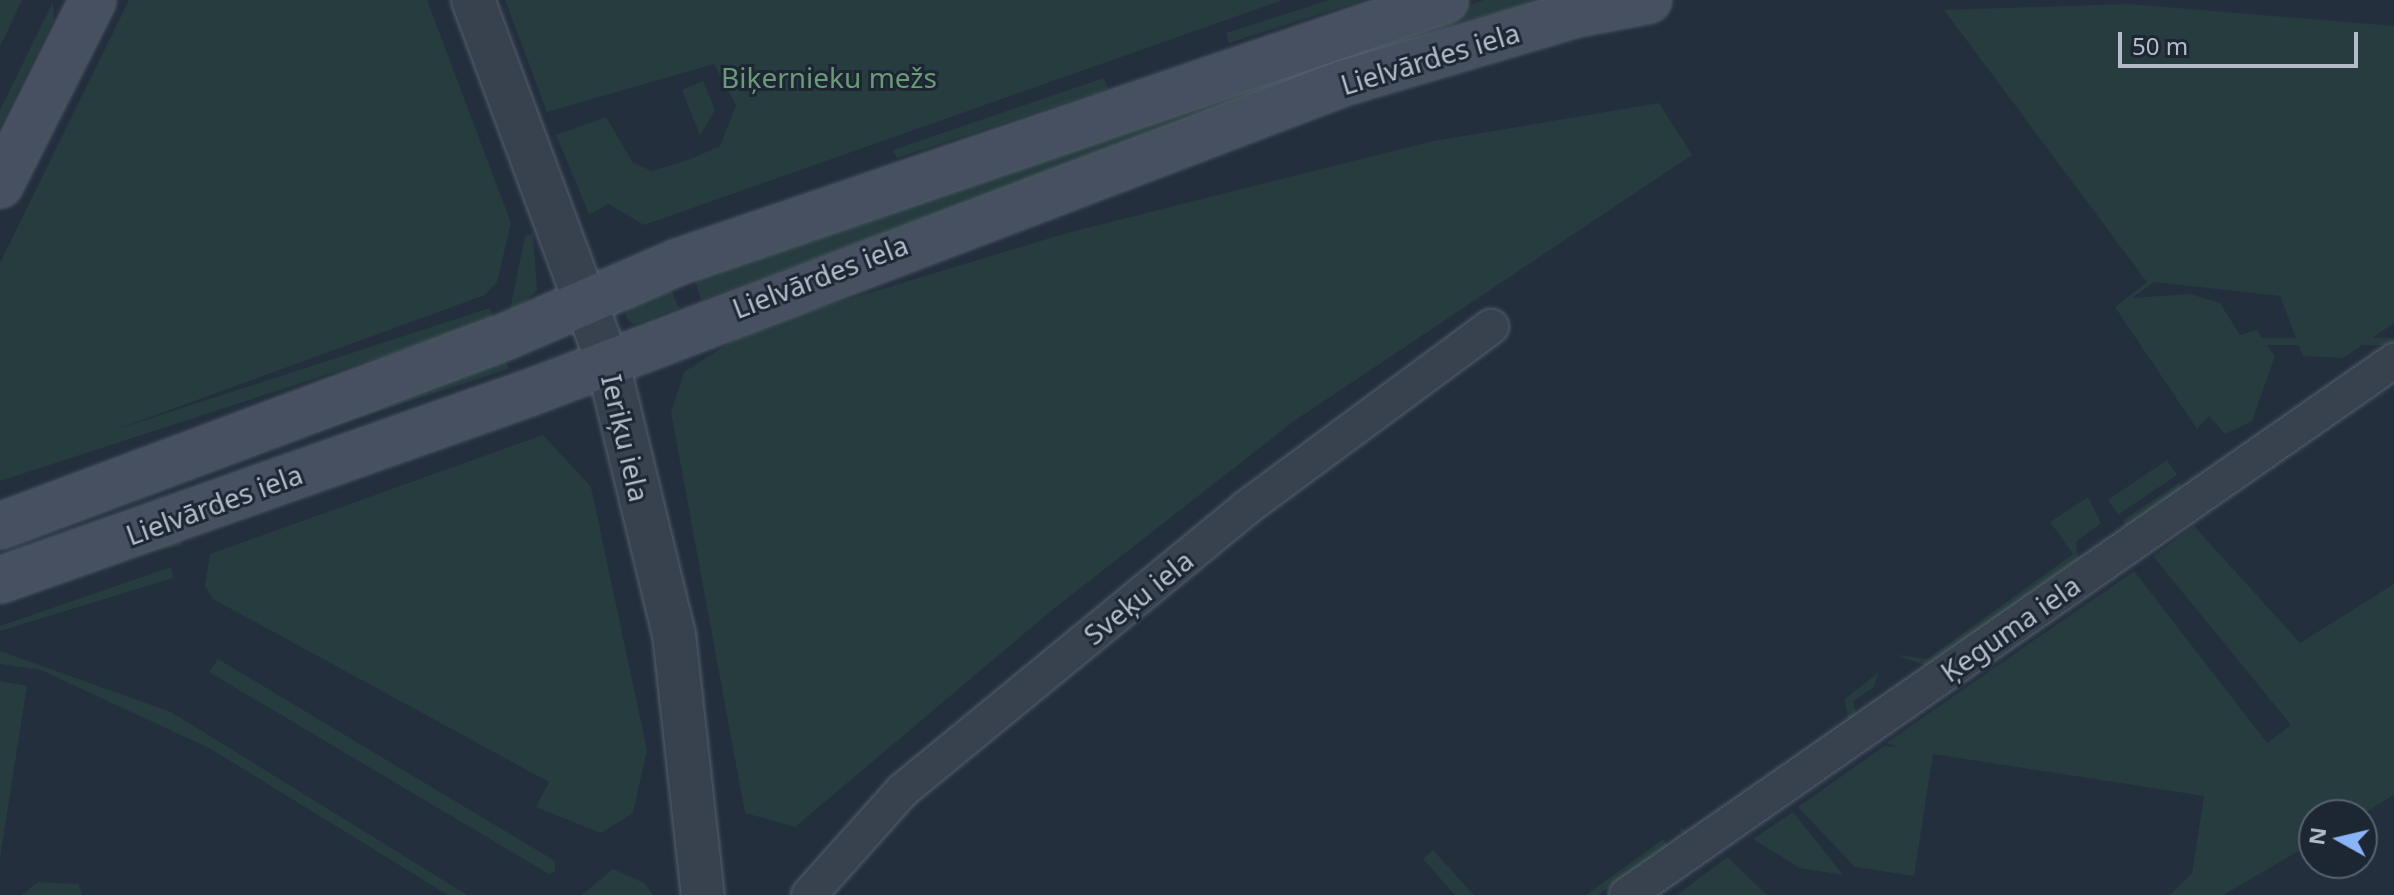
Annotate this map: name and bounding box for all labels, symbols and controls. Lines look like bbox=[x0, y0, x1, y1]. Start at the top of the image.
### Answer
street label: Lielvārdes iela bbox=[1336, 15, 1524, 101]
scale bar bbox=[2122, 16, 2362, 66]
text: 50 m bbox=[2132, 29, 2188, 62]
park label: Biķernieku mežs bbox=[721, 60, 937, 94]
street label: Lielvārdes iela bbox=[727, 227, 913, 325]
street label: Ieriķu iela bbox=[595, 371, 657, 505]
street label: Lielvārdes iela bbox=[121, 456, 307, 552]
street label: Sveķu iela bbox=[1077, 543, 1199, 651]
street label: Ķeguma iela bbox=[1934, 568, 2086, 688]
north arrow bbox=[2298, 799, 2378, 879]
text: N bbox=[2300, 825, 2332, 847]

